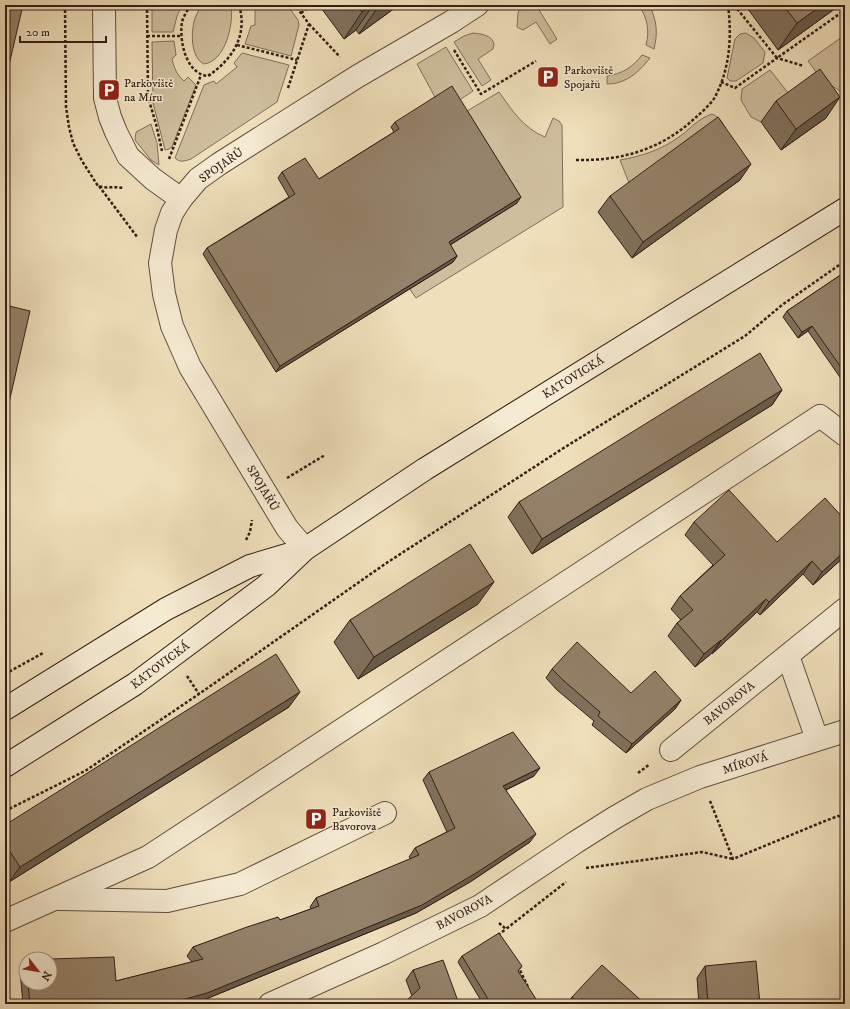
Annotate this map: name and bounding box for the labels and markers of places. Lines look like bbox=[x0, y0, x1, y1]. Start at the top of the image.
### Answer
place label: Parkoviště Spojařů bbox=[564, 63, 613, 92]
parking icon: Parkoviště Spojařů bbox=[535, 64, 561, 90]
place label: Parkoviště na Míru bbox=[124, 76, 173, 105]
parking icon: Parkoviště na Míru bbox=[96, 77, 122, 103]
place label: Parkoviště Bavorova bbox=[332, 805, 381, 834]
parking icon: Parkoviště Bavorova bbox=[303, 806, 329, 832]

